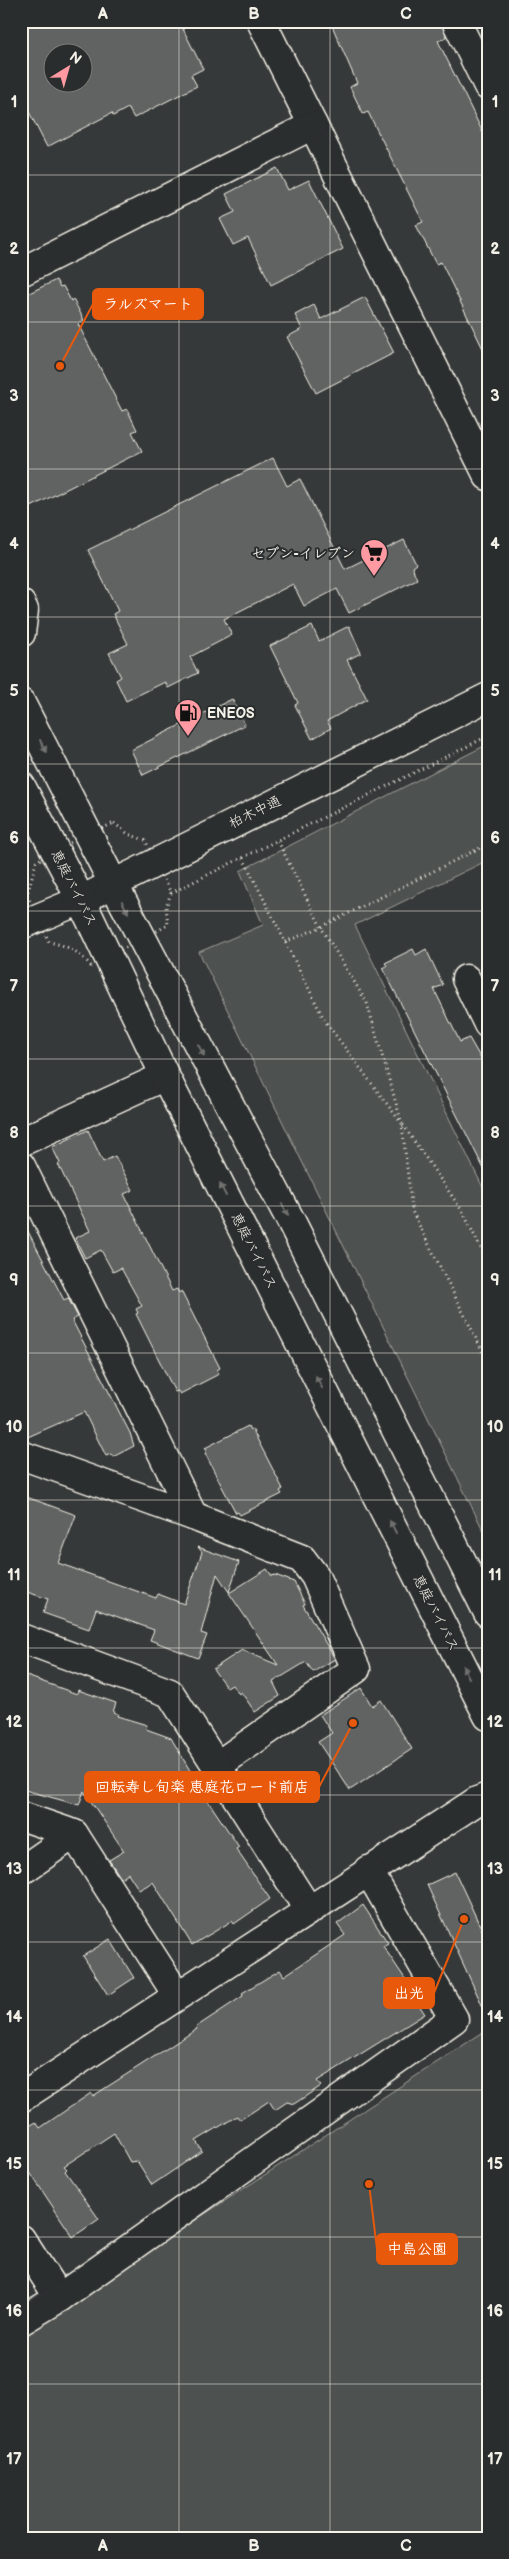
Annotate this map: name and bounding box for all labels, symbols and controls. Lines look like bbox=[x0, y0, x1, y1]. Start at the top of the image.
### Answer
text: A bbox=[97, 5, 108, 24]
text: B bbox=[248, 5, 260, 24]
text: C bbox=[400, 5, 412, 24]
north arrow bbox=[42, 42, 92, 92]
text: N bbox=[66, 48, 85, 68]
text: 1 bbox=[11, 93, 17, 112]
text: 1 bbox=[492, 93, 498, 112]
text: 2 bbox=[9, 240, 19, 259]
text: 2 bbox=[490, 240, 500, 259]
callout: ラルズマート bbox=[93, 289, 203, 319]
text: ラルズマート bbox=[103, 295, 193, 314]
text: 3 bbox=[9, 387, 19, 406]
text: 3 bbox=[490, 387, 500, 406]
text: 4 bbox=[9, 535, 19, 554]
text: 4 bbox=[490, 535, 500, 554]
supermarket icon: セブン-イレブン bbox=[359, 538, 389, 577]
place label: セブン-イレブン bbox=[251, 545, 355, 562]
text: 5 bbox=[9, 682, 19, 701]
text: 5 bbox=[490, 682, 500, 701]
fuel station icon: ENEOS bbox=[173, 698, 203, 737]
place label: ENEOS bbox=[207, 705, 255, 722]
one-way arrow bbox=[39, 739, 47, 754]
street label: 柏木中通 bbox=[226, 792, 284, 832]
text: 6 bbox=[9, 829, 19, 848]
text: 6 bbox=[490, 829, 500, 848]
street label: 恵庭バイパス bbox=[47, 847, 101, 929]
one-way arrow bbox=[121, 899, 129, 914]
text: 7 bbox=[10, 977, 19, 996]
text: 7 bbox=[491, 977, 500, 996]
one-way arrow bbox=[197, 1043, 205, 1058]
text: 8 bbox=[9, 1124, 19, 1143]
text: 8 bbox=[490, 1124, 500, 1143]
one-way arrow bbox=[219, 1183, 227, 1197]
one-way arrow bbox=[281, 1202, 289, 1217]
street label: 恵庭バイパス bbox=[227, 1210, 281, 1292]
text: 9 bbox=[9, 1271, 19, 1290]
text: 9 bbox=[490, 1271, 500, 1290]
one-way arrow bbox=[315, 1375, 323, 1389]
text: 10 bbox=[6, 1418, 22, 1437]
text: 10 bbox=[487, 1418, 503, 1437]
one-way arrow bbox=[389, 1520, 397, 1534]
text: 11 bbox=[7, 1566, 21, 1585]
text: 11 bbox=[488, 1566, 502, 1585]
street label: 恵庭バイパス bbox=[409, 1572, 463, 1654]
one-way arrow bbox=[462, 1665, 470, 1679]
text: 12 bbox=[6, 1713, 23, 1732]
text: 12 bbox=[487, 1713, 504, 1732]
callout: 回転寿し旬楽 恵庭花ロード前店 bbox=[85, 1772, 319, 1802]
text: 回転寿し旬楽 恵庭花ロード前店 bbox=[95, 1778, 309, 1797]
text: 13 bbox=[6, 1860, 22, 1879]
text: 13 bbox=[487, 1860, 503, 1879]
callout: 出光 bbox=[384, 1978, 434, 2008]
text: 出光 bbox=[394, 1984, 424, 2003]
text: 14 bbox=[6, 2008, 23, 2027]
text: 14 bbox=[487, 2008, 504, 2027]
text: 15 bbox=[6, 2155, 22, 2174]
text: 15 bbox=[487, 2155, 503, 2174]
callout: 中島公園 bbox=[377, 2234, 457, 2264]
text: 中島公園 bbox=[387, 2240, 447, 2259]
text: 16 bbox=[6, 2302, 23, 2321]
text: 16 bbox=[487, 2302, 504, 2321]
text: 17 bbox=[6, 2450, 22, 2469]
text: 17 bbox=[487, 2450, 503, 2469]
text: A bbox=[97, 2537, 108, 2556]
text: B bbox=[248, 2537, 260, 2556]
text: C bbox=[400, 2537, 412, 2556]

